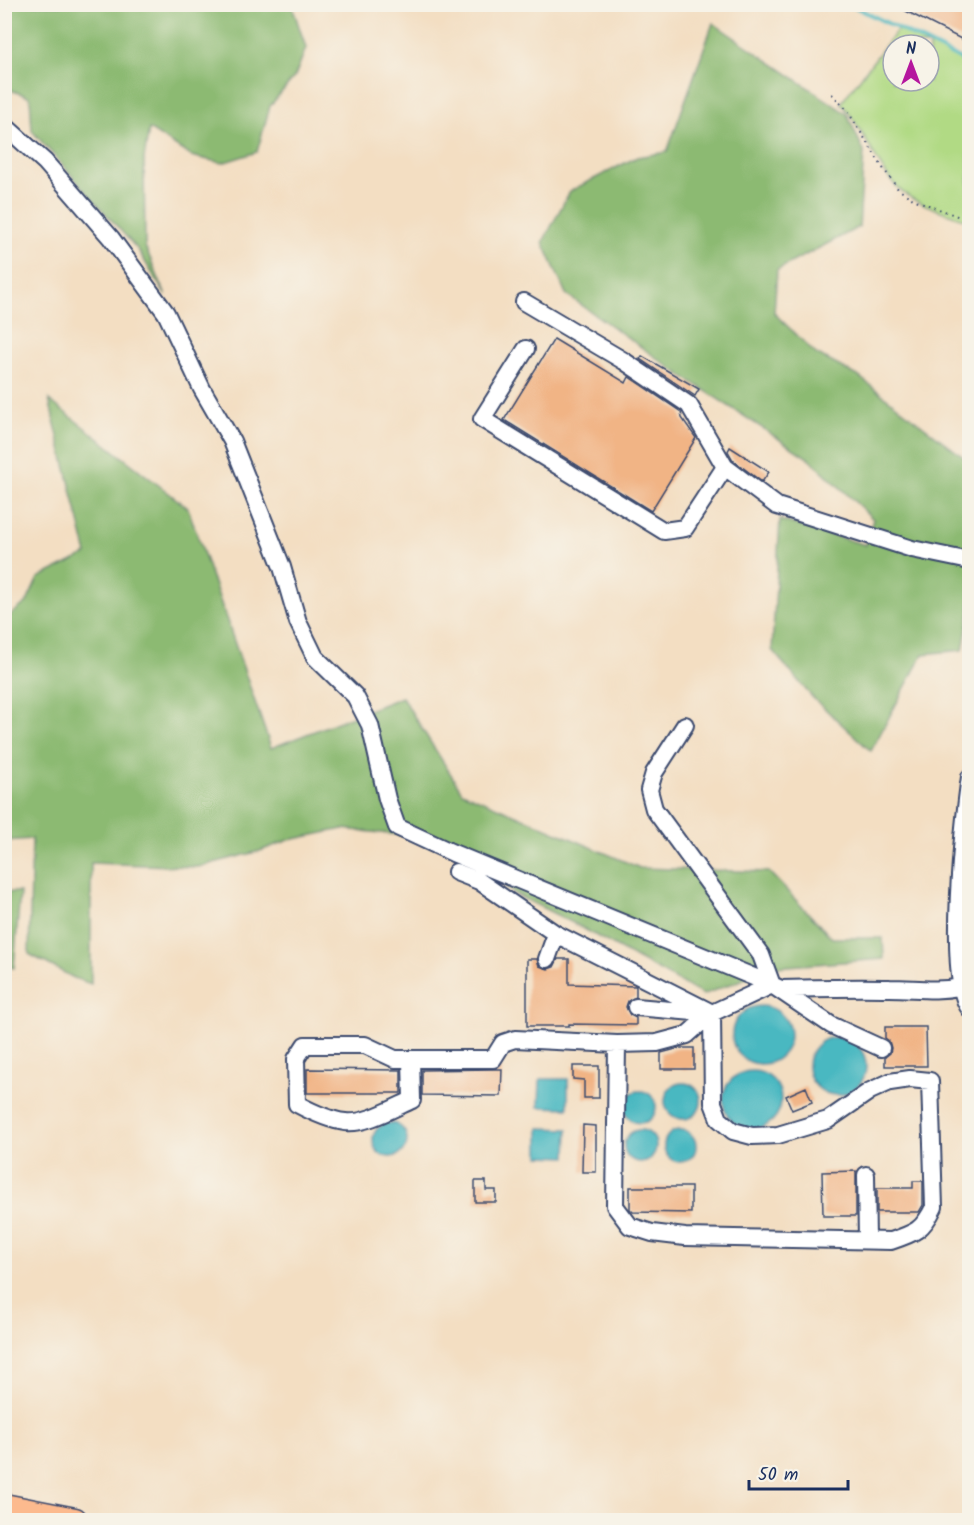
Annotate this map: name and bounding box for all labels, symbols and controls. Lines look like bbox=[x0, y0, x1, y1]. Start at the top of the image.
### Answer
north arrow bbox=[881, 33, 941, 93]
text: N bbox=[906, 37, 916, 62]
scale bar bbox=[749, 1453, 848, 1491]
text: 50 m bbox=[758, 1461, 798, 1490]

